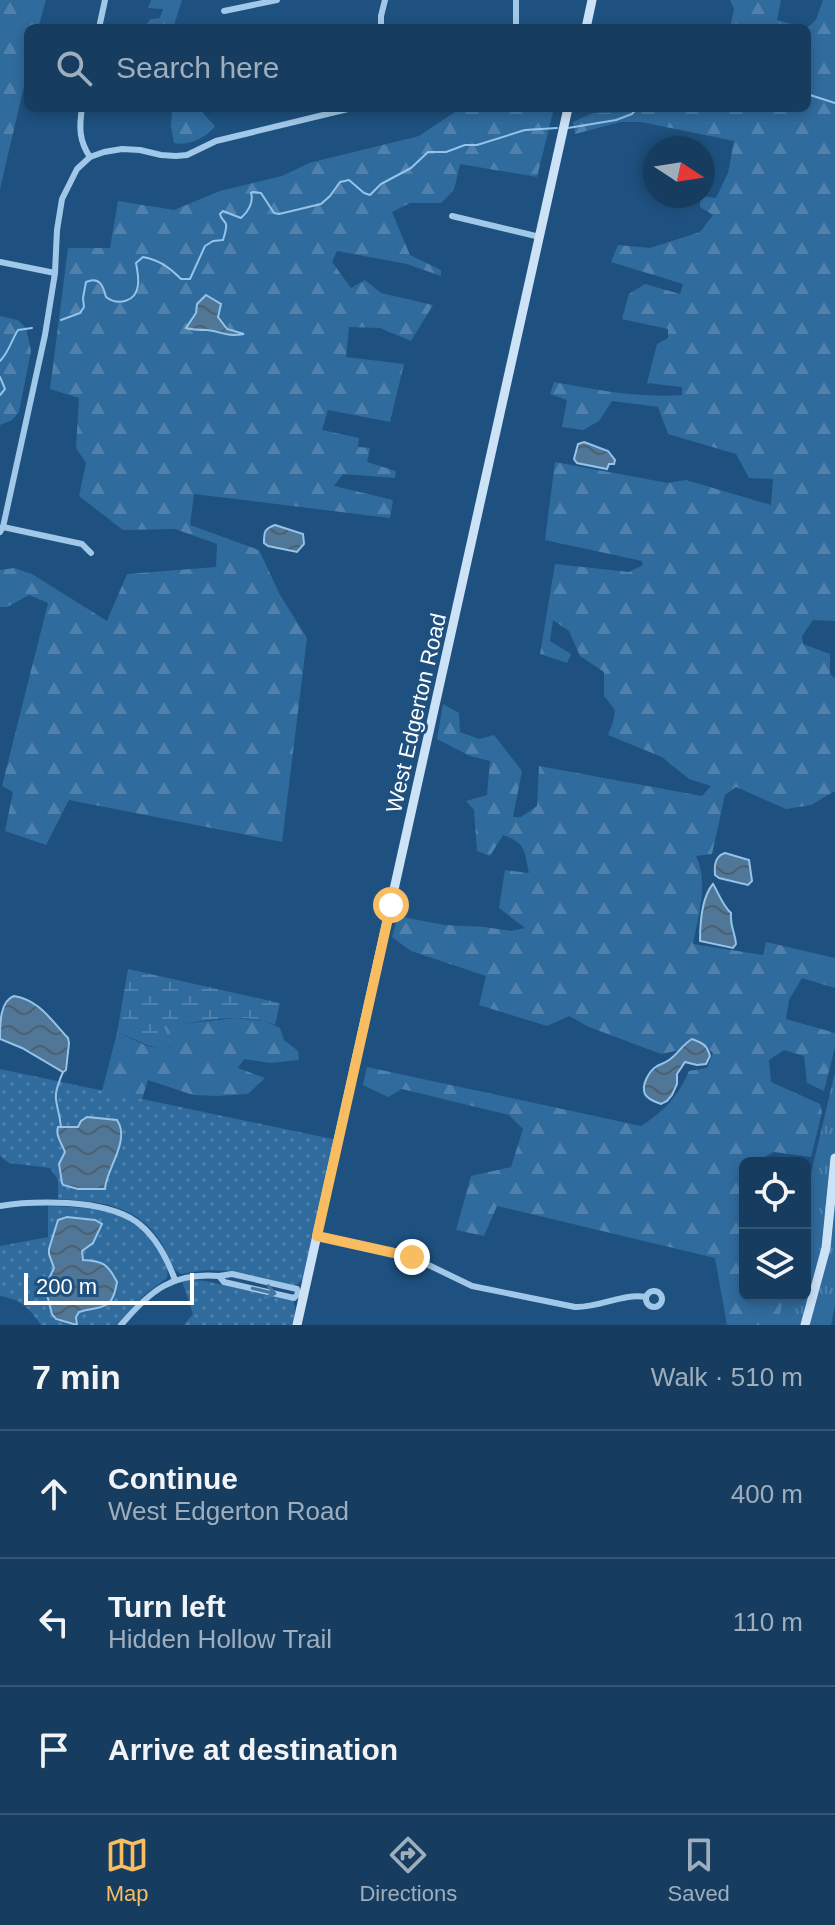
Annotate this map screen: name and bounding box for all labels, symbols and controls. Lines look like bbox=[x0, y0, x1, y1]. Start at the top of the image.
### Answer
search box bbox=[24, 24, 811, 112]
icon: search bbox=[52, 46, 96, 90]
text: Search here bbox=[116, 51, 279, 84]
north arrow bbox=[643, 136, 715, 208]
street label: West Edgerton Road bbox=[381, 611, 451, 815]
route start bbox=[373, 887, 409, 923]
map controls bbox=[739, 1157, 811, 1301]
button: locate bbox=[739, 1157, 811, 1229]
button: layers bbox=[739, 1229, 811, 1301]
route end bbox=[394, 1239, 430, 1275]
scale bar bbox=[24, 1269, 194, 1305]
text: 200 m bbox=[36, 1274, 97, 1299]
one-way arrow bbox=[250, 1284, 276, 1299]
text: 7 min bbox=[32, 1358, 121, 1396]
text: Walk · 510 m bbox=[651, 1362, 803, 1392]
text: Continue bbox=[108, 1462, 238, 1495]
icon: ahead bbox=[32, 1472, 76, 1516]
text: 400 m bbox=[731, 1479, 803, 1509]
text: West Edgerton Road bbox=[108, 1496, 349, 1526]
text: Turn left bbox=[108, 1590, 226, 1623]
icon: left bbox=[32, 1600, 76, 1644]
text: 110 m bbox=[733, 1607, 803, 1637]
text: Hidden Hollow Trail bbox=[108, 1624, 332, 1654]
icon: arrive bbox=[32, 1728, 76, 1772]
text: Arrive at destination bbox=[108, 1733, 398, 1766]
tab: Map bbox=[105, 1833, 149, 1907]
tab: Directions bbox=[359, 1833, 457, 1907]
tab: Saved bbox=[667, 1833, 730, 1907]

